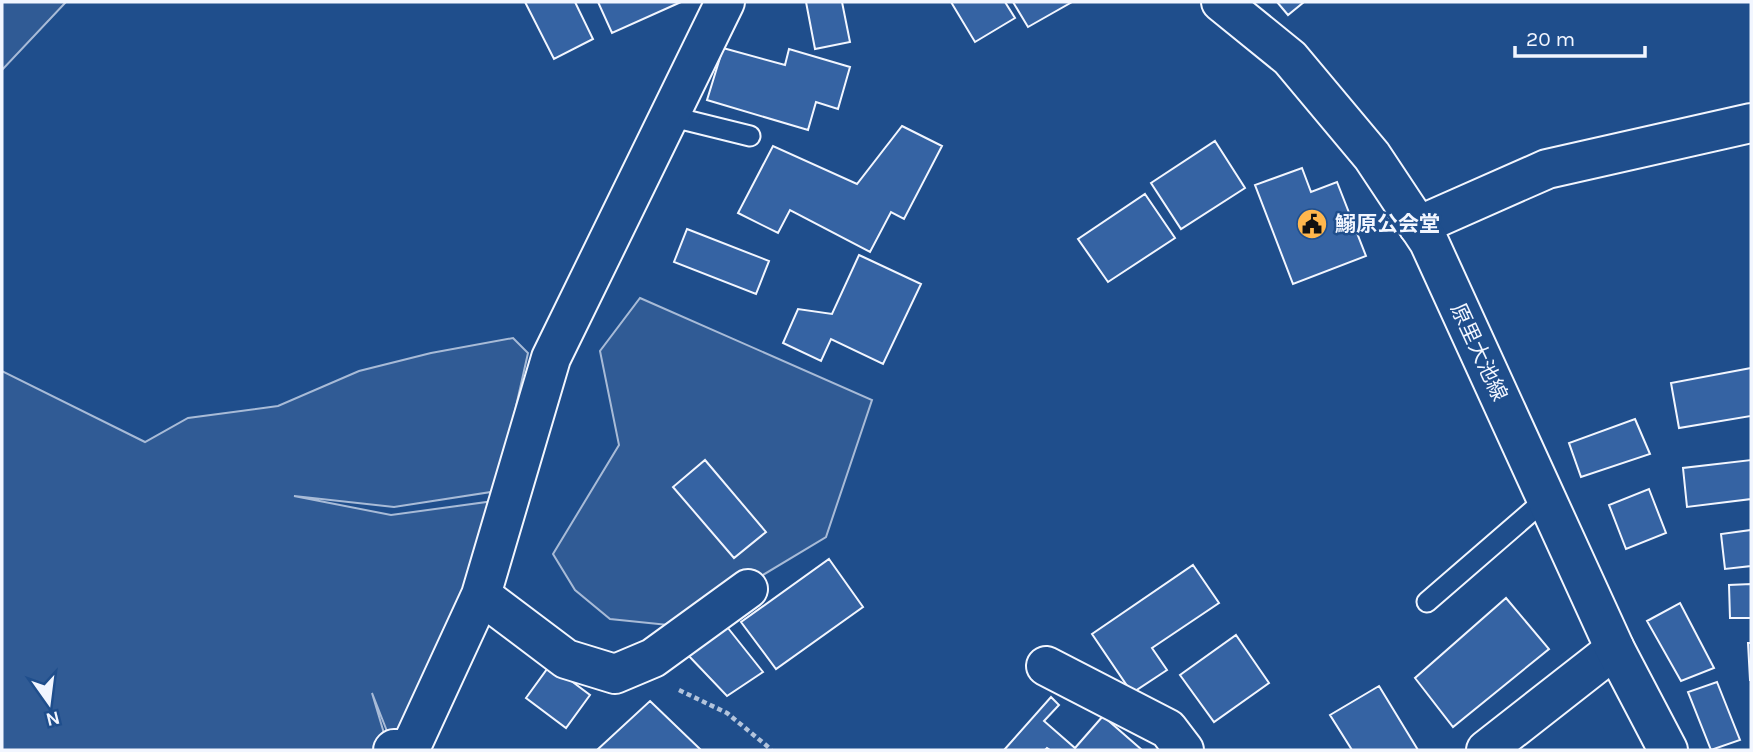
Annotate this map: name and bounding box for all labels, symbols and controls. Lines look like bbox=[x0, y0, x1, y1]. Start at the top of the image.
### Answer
scale bar bbox=[1515, 14, 1644, 58]
text: 20 m bbox=[1526, 27, 1575, 51]
public building icon: 鰯原公会堂 bbox=[1295, 207, 1329, 241]
place label: 鰯原公会堂 bbox=[1335, 212, 1440, 236]
street label: 原里大池線 bbox=[1446, 299, 1512, 405]
north arrow bbox=[14, 668, 84, 738]
text: N bbox=[44, 706, 62, 731]

